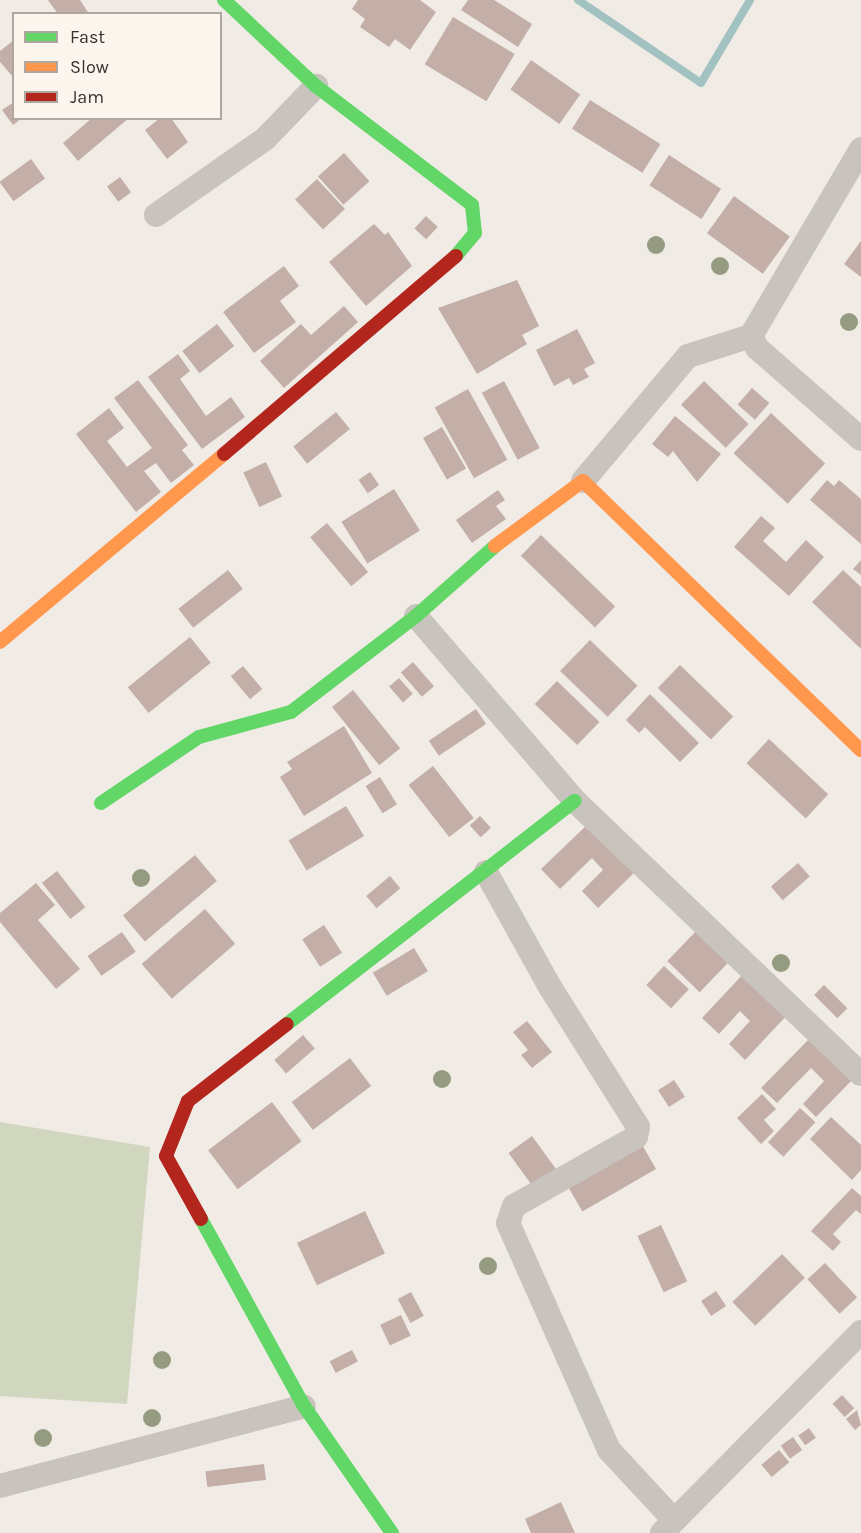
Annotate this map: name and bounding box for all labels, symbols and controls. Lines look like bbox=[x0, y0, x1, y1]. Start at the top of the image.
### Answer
legend bbox=[12, 12, 222, 120]
text: Fast bbox=[70, 26, 105, 48]
text: Slow bbox=[70, 56, 109, 78]
text: Jam bbox=[70, 86, 104, 108]

